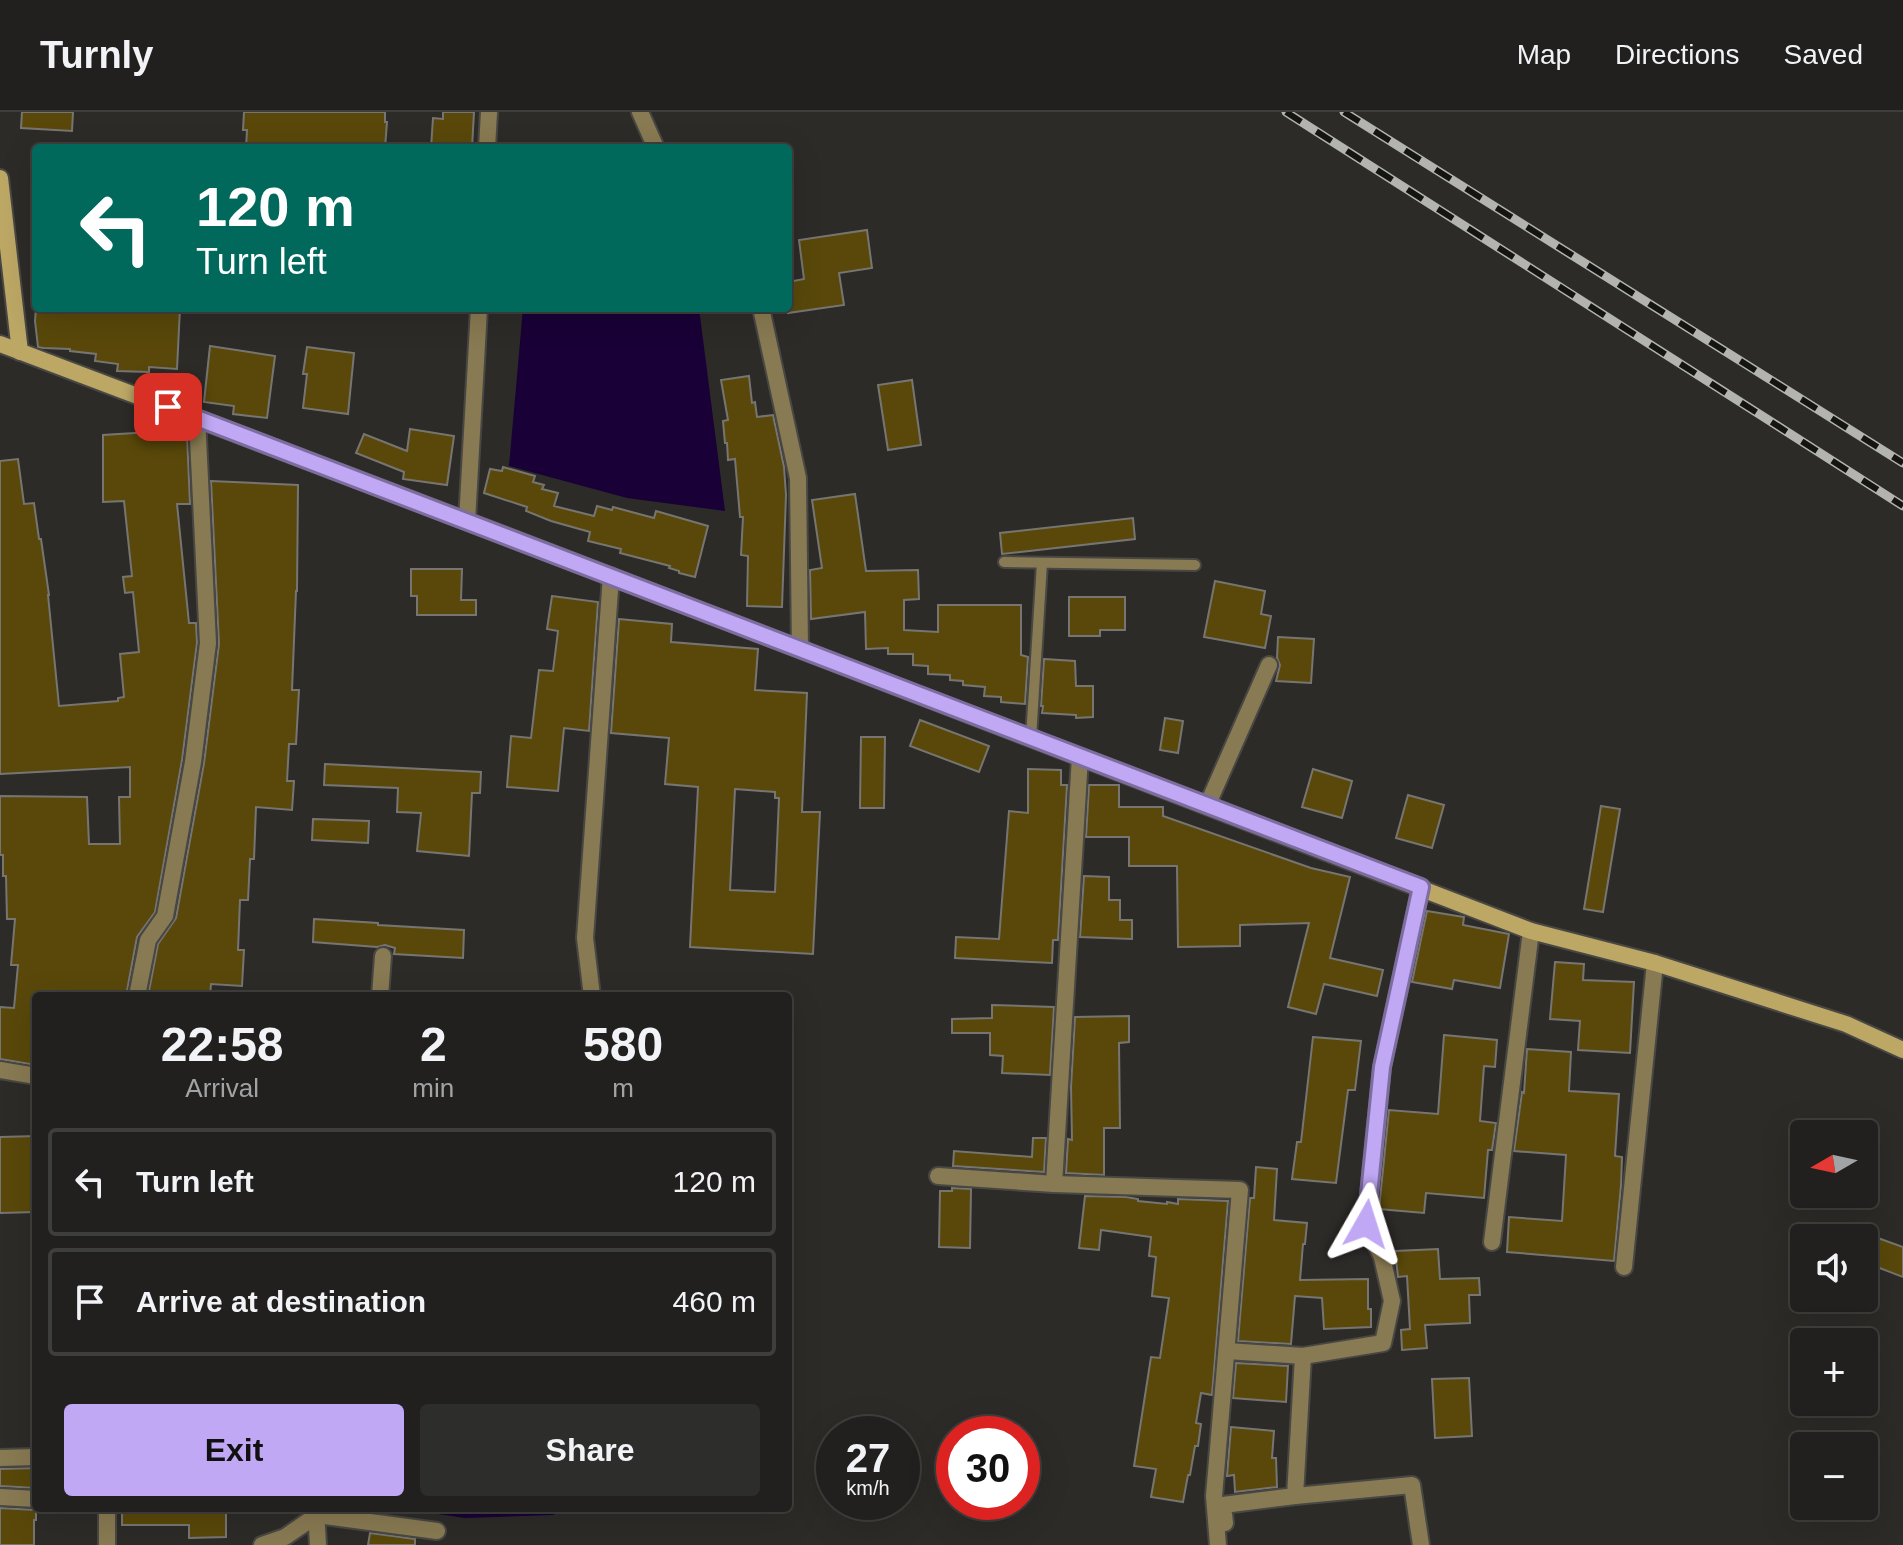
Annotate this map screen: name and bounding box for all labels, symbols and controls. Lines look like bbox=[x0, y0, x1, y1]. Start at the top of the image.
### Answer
text: Turnly bbox=[40, 34, 153, 76]
text: Map bbox=[1517, 39, 1571, 70]
text: Directions bbox=[1615, 39, 1740, 70]
text: Saved bbox=[1784, 39, 1863, 70]
text: 120 m bbox=[196, 175, 355, 238]
icon: left bbox=[64, 176, 168, 280]
text: Turn left bbox=[196, 241, 327, 282]
pin bbox=[134, 373, 202, 441]
icon: arrive bbox=[146, 385, 190, 429]
text: 22:58 bbox=[161, 1018, 284, 1071]
text: 2 bbox=[420, 1018, 447, 1071]
text: 580 bbox=[583, 1018, 663, 1071]
text: Arrival bbox=[185, 1073, 259, 1103]
text: min bbox=[412, 1073, 454, 1103]
text: m bbox=[612, 1073, 634, 1103]
north arrow bbox=[1790, 1120, 1878, 1208]
map controls bbox=[1790, 1120, 1878, 1520]
icon: left bbox=[68, 1160, 112, 1204]
text: Turn left bbox=[136, 1165, 254, 1198]
text: 120 m bbox=[673, 1165, 756, 1198]
position arrow bbox=[1324, 1182, 1408, 1266]
button: sound bbox=[1790, 1224, 1878, 1312]
icon: arrive bbox=[68, 1280, 112, 1324]
text: Arrive at destination bbox=[136, 1285, 426, 1318]
text: 460 m bbox=[673, 1285, 756, 1318]
button: + bbox=[1790, 1328, 1878, 1416]
button: Exit bbox=[64, 1404, 404, 1496]
button: Share bbox=[420, 1404, 760, 1496]
speed limit sign: 30 bbox=[936, 1416, 1040, 1520]
button: − bbox=[1790, 1432, 1878, 1520]
text: 27 bbox=[846, 1436, 890, 1480]
text: km/h bbox=[846, 1477, 890, 1499]

